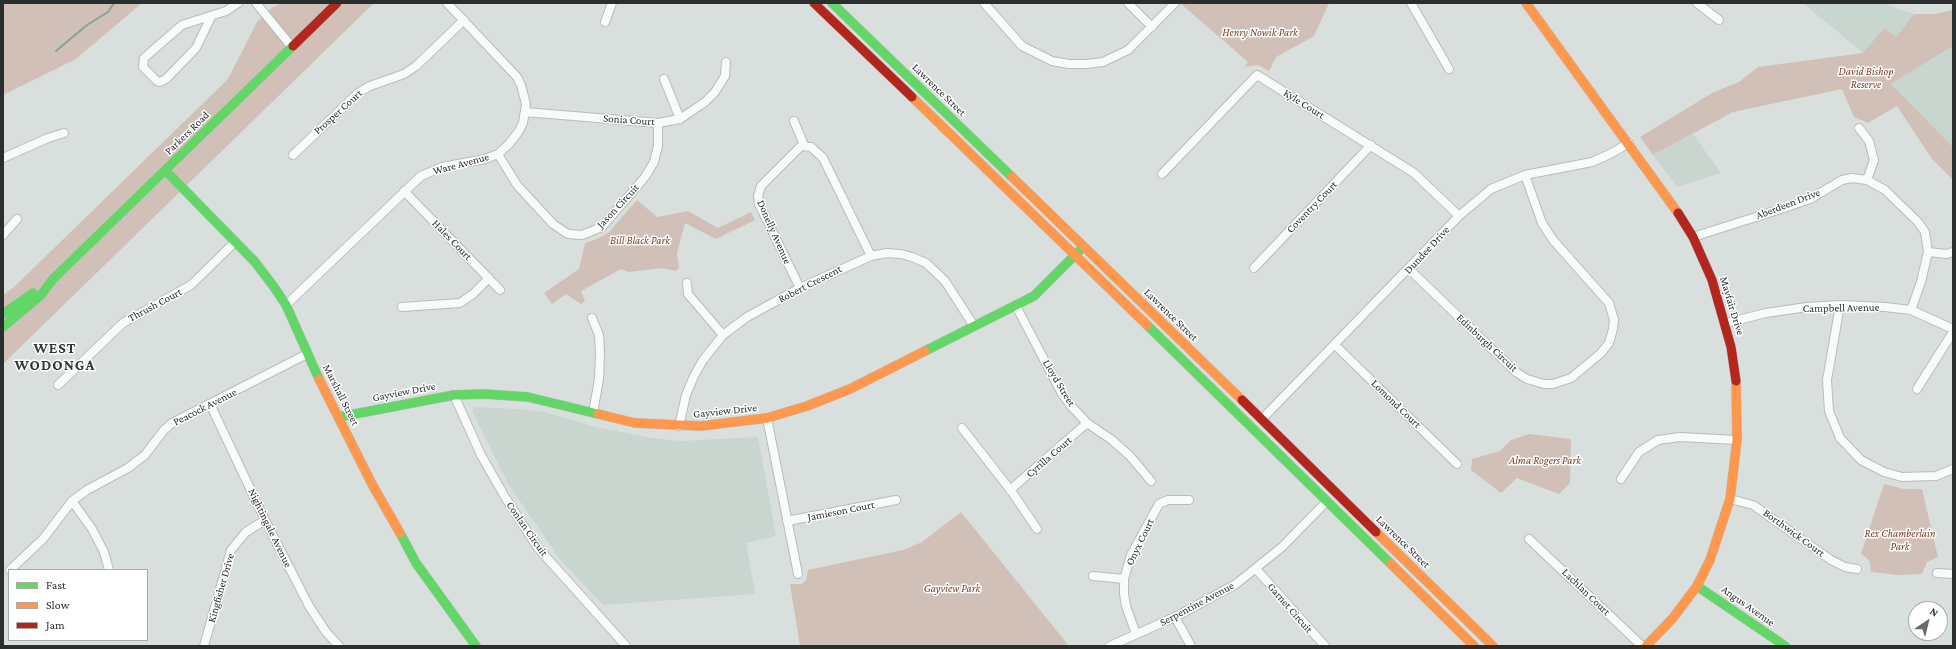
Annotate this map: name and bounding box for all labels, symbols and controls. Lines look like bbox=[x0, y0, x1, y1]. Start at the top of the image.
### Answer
park label: Henry Nowik Park bbox=[1222, 26, 1298, 40]
street label: Lawrence Street bbox=[909, 61, 969, 119]
park label: David Bishop Reserve bbox=[1839, 65, 1893, 91]
street label: Kyle Court bbox=[1281, 86, 1327, 122]
street label: Prosper Court bbox=[311, 87, 365, 137]
street label: Parkers Road bbox=[162, 109, 212, 157]
street label: Sonia Court bbox=[603, 112, 655, 128]
street label: Ware Avenue bbox=[431, 150, 491, 178]
street label: Coventry Court bbox=[1284, 178, 1340, 236]
street label: Jason Circuit bbox=[594, 181, 642, 231]
street label: Aberdeen Drive bbox=[1754, 186, 1822, 222]
street label: Donelly Avenue bbox=[754, 198, 794, 266]
street label: Hales Court bbox=[429, 217, 475, 263]
street label: Dundee Drive bbox=[1402, 223, 1452, 277]
park label: Bill Black Park bbox=[610, 234, 670, 248]
street label: Robert Crescent bbox=[776, 262, 844, 306]
street label: Mayfair Drive bbox=[1717, 275, 1747, 337]
street label: Thrush Court bbox=[126, 285, 184, 325]
street label: Lawrence Street bbox=[1141, 286, 1201, 344]
street label: Campbell Avenue bbox=[1802, 301, 1880, 315]
street label: Edinburgh Circuit bbox=[1454, 311, 1520, 375]
district label: WEST WODONGA bbox=[15, 339, 95, 374]
street label: Lloyd Street bbox=[1040, 357, 1078, 409]
street label: Marshall Street bbox=[320, 362, 362, 428]
street label: Lomond Court bbox=[1368, 377, 1424, 431]
street label: Gayview Drive bbox=[371, 379, 437, 405]
street label: Peacock Avenue bbox=[171, 385, 239, 429]
street label: Gayview Drive bbox=[692, 401, 758, 421]
street label: Cyrilla Court bbox=[1023, 433, 1075, 481]
park label: Alma Rogers Park bbox=[1509, 454, 1581, 468]
street label: Nightingale Avenue bbox=[245, 486, 295, 570]
street label: Jamieson Court bbox=[806, 498, 876, 524]
street label: Conlan Circuit bbox=[503, 499, 551, 559]
street label: Borthwick Court bbox=[1761, 506, 1827, 560]
street label: Lawrence Street bbox=[1373, 513, 1433, 571]
street label: Onyx Court bbox=[1123, 516, 1157, 568]
park label: Rex Chamberlain Park bbox=[1864, 527, 1936, 553]
street label: Kingfisher Drive bbox=[205, 552, 237, 624]
street label: Lachlan Court bbox=[1559, 566, 1613, 618]
legend bbox=[8, 569, 148, 641]
text: Fast bbox=[46, 578, 66, 592]
street label: Serpentine Avenue bbox=[1158, 579, 1236, 629]
street label: Garnet Circuit bbox=[1265, 580, 1315, 636]
park label: Gayview Park bbox=[924, 582, 980, 596]
street label: Angus Avenue bbox=[1719, 583, 1777, 629]
text: Slow bbox=[46, 598, 70, 612]
north arrow bbox=[1908, 601, 1948, 641]
text: N bbox=[1928, 605, 1941, 619]
text: Jam bbox=[46, 618, 65, 632]

